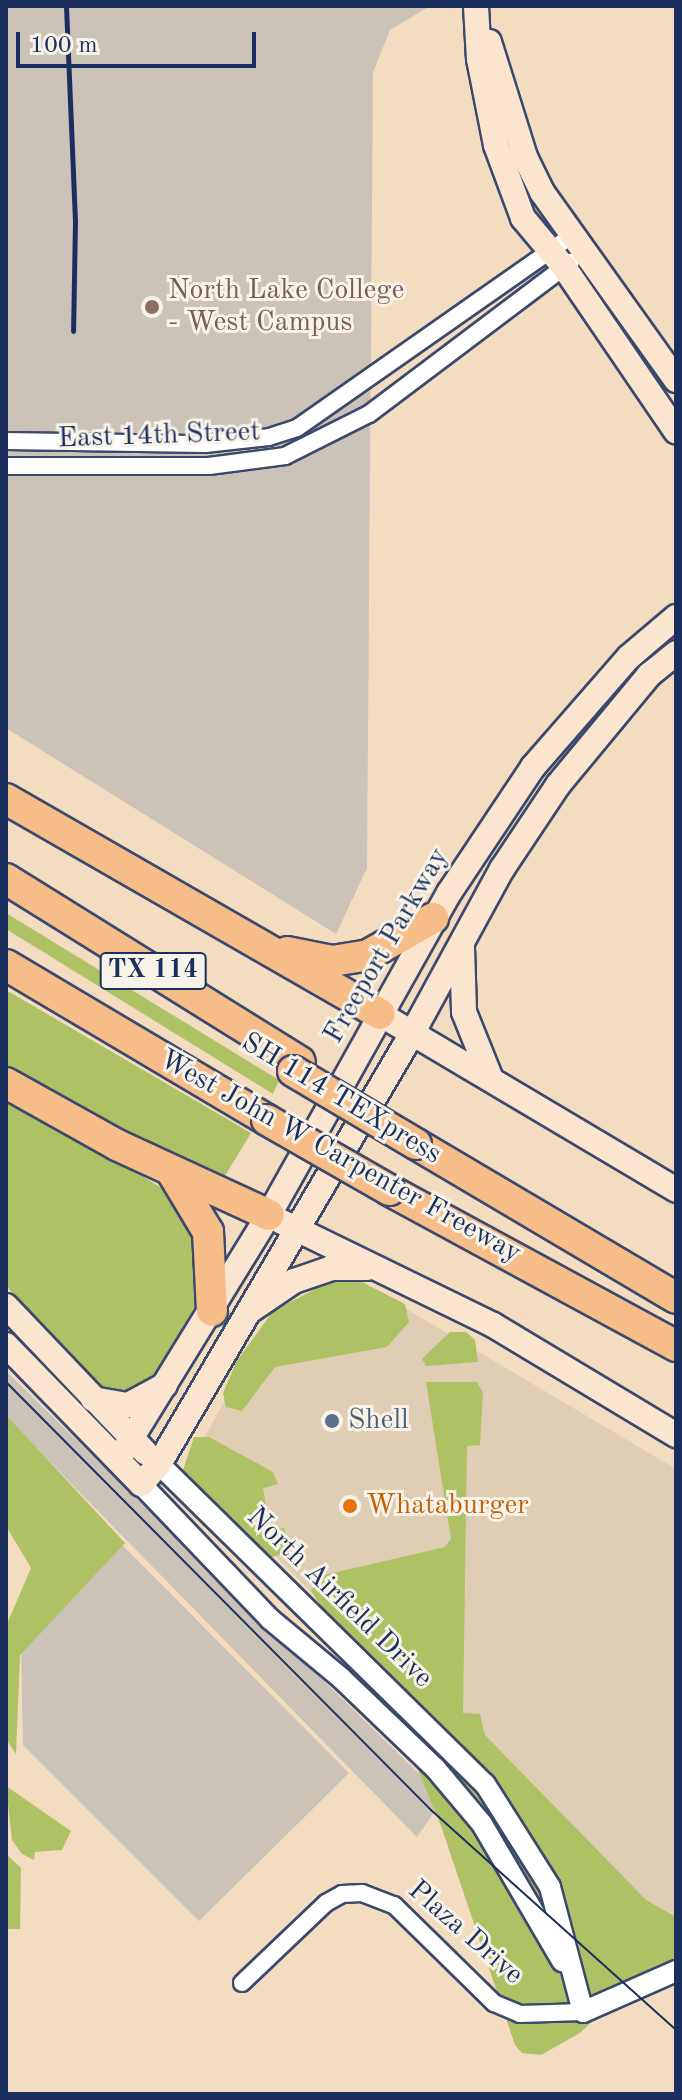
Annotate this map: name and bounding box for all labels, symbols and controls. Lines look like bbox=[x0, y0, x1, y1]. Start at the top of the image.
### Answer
scale bar bbox=[20, 16, 260, 66]
text: 100 m bbox=[30, 34, 98, 58]
place label: North Lake College - West Campus bbox=[168, 274, 404, 340]
marker: North Lake College - West Campus bbox=[143, 298, 161, 316]
street label: East 14th Street bbox=[57, 416, 261, 456]
street label: Freeport Parkway bbox=[317, 842, 457, 1050]
road number: TX 114 bbox=[99, 949, 207, 993]
street label: SH 114 TEXpress bbox=[235, 1026, 447, 1172]
street label: West John W Carpenter Freeway bbox=[153, 1043, 527, 1271]
place label: Shell bbox=[348, 1404, 409, 1438]
marker: Shell bbox=[323, 1412, 341, 1430]
place label: Whataburger bbox=[366, 1489, 529, 1523]
marker: Whataburger bbox=[341, 1497, 359, 1515]
street label: North Airfield Drive bbox=[239, 1501, 439, 1695]
street label: Plaza Drive bbox=[401, 1874, 529, 1992]

